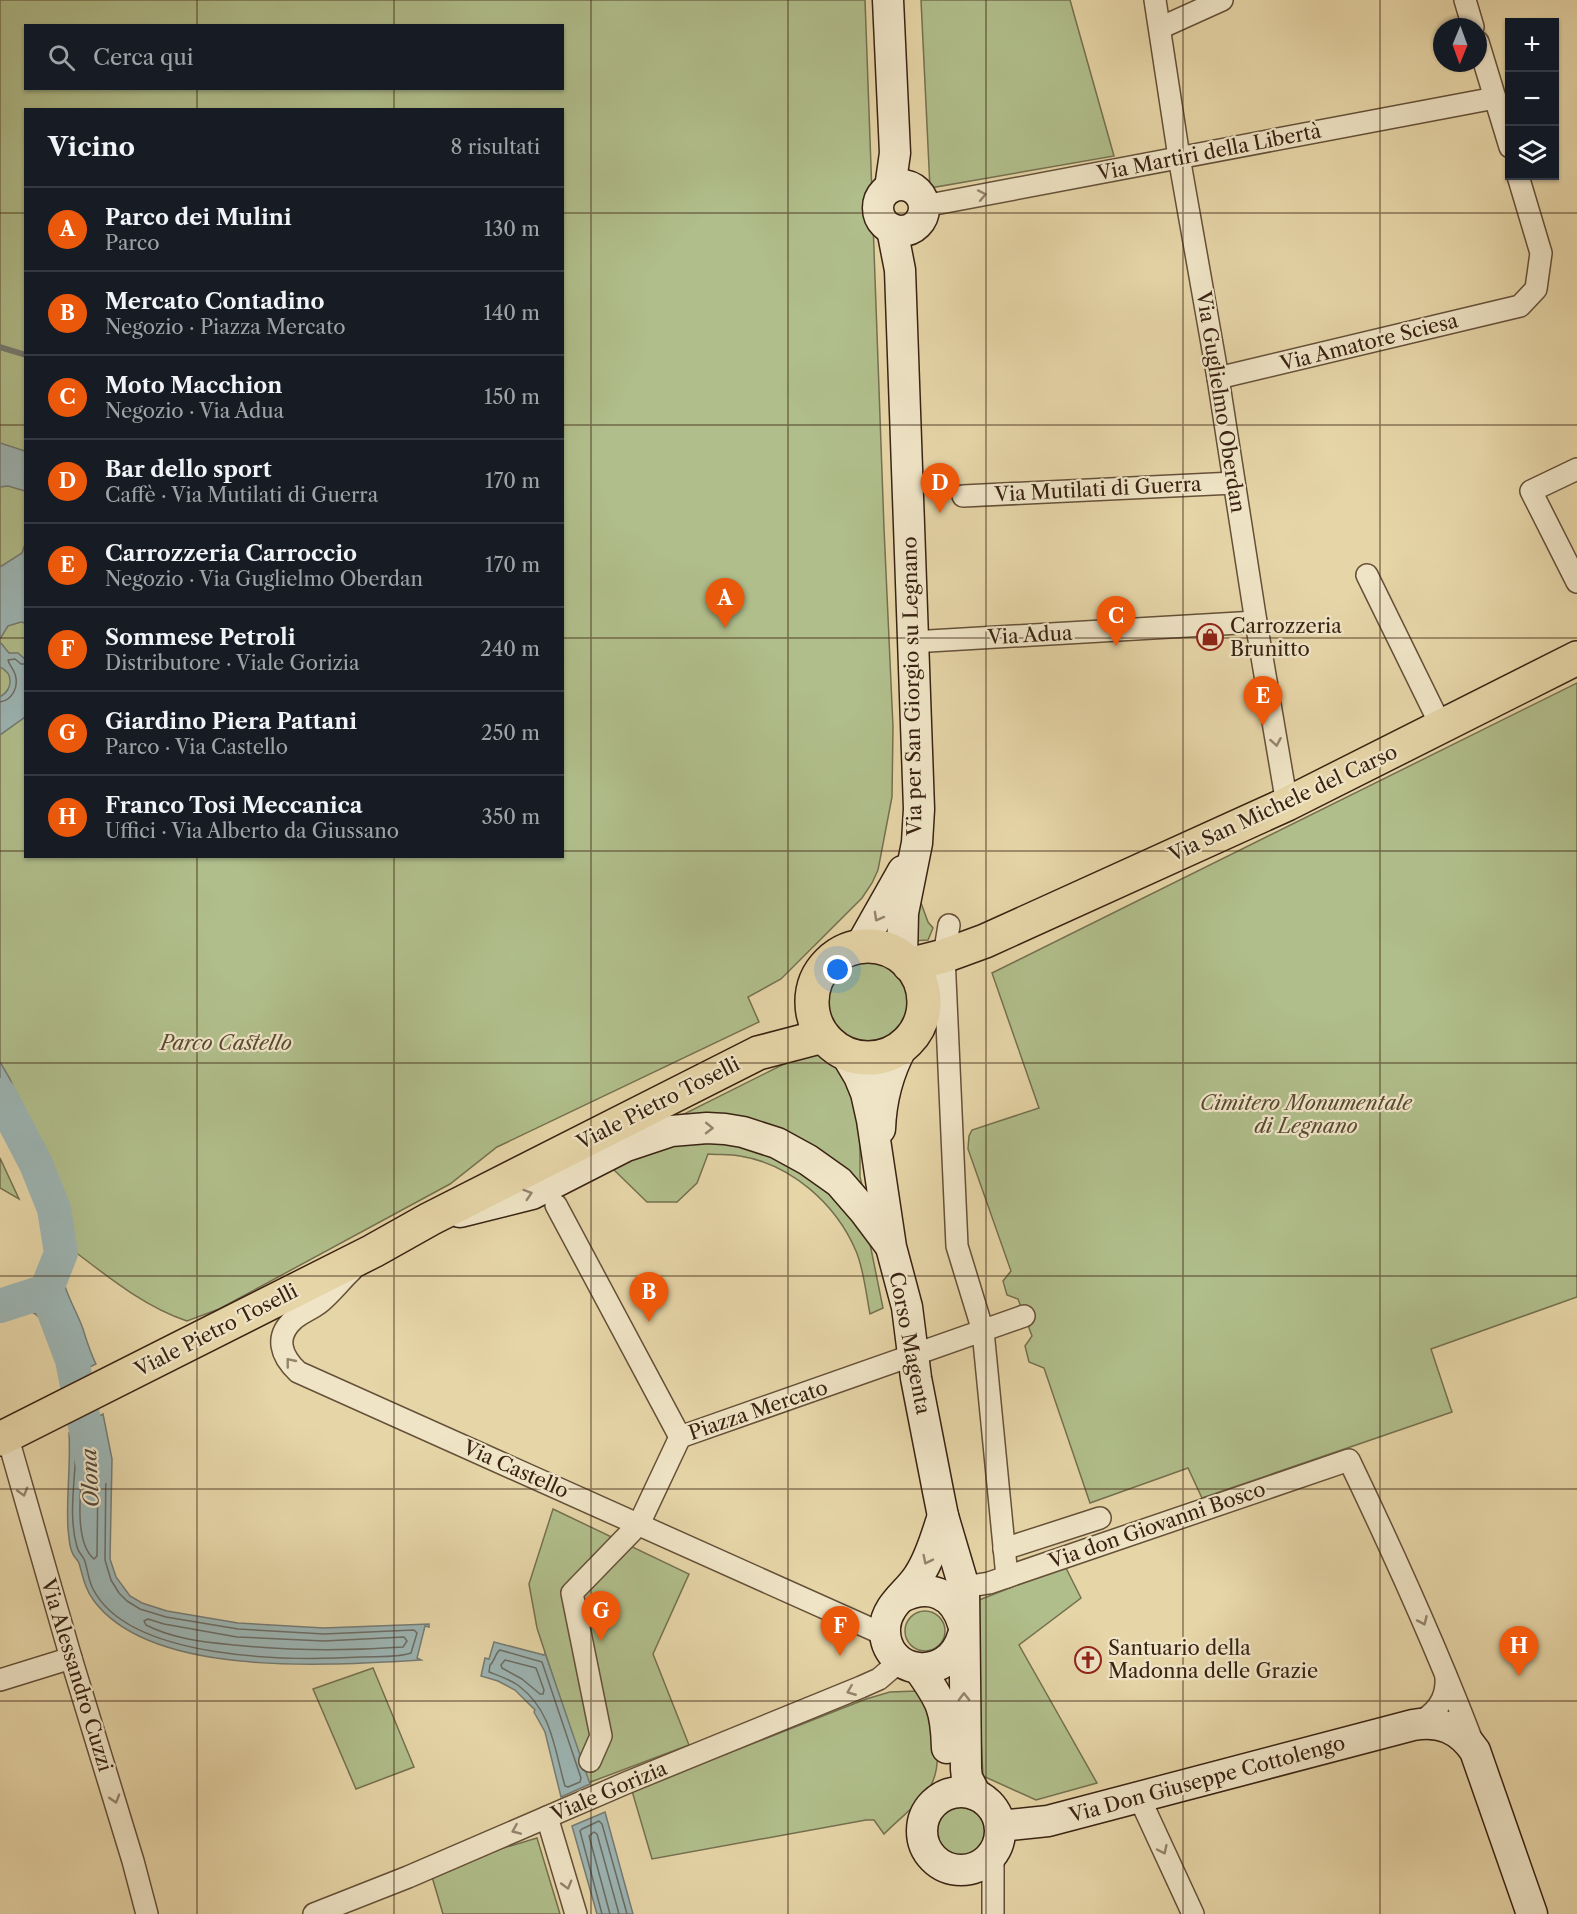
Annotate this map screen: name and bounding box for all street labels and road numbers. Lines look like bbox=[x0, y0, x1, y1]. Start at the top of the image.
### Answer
street label: Via Martiri della Libertà bbox=[1094, 118, 1323, 186]
street label: Via Guglielmo Oberdan bbox=[1191, 289, 1250, 515]
street label: Via Amatore Sciesa bbox=[1277, 308, 1461, 376]
street label: Via Mutilati di Guerra bbox=[993, 472, 1202, 506]
street label: Via per San Giorgio su Legnano bbox=[897, 536, 927, 837]
street label: Via Adua bbox=[986, 621, 1073, 649]
street label: Via San Michele del Carso bbox=[1164, 739, 1401, 867]
street label: Viale Pietro Toselli bbox=[572, 1052, 743, 1155]
street label: Corso Magenta bbox=[884, 1270, 936, 1417]
street label: Viale Pietro Toselli bbox=[130, 1279, 301, 1382]
street label: Piazza Mercato bbox=[685, 1375, 831, 1445]
street label: Via Castello bbox=[459, 1435, 573, 1503]
street label: Via don Giovanni Bosco bbox=[1045, 1477, 1268, 1574]
street label: Via Alessandro Cuzzi bbox=[36, 1575, 118, 1774]
street label: Via Don Giuseppe Cottolengo bbox=[1065, 1731, 1348, 1828]
street label: Viale Gorizia bbox=[547, 1756, 671, 1827]

